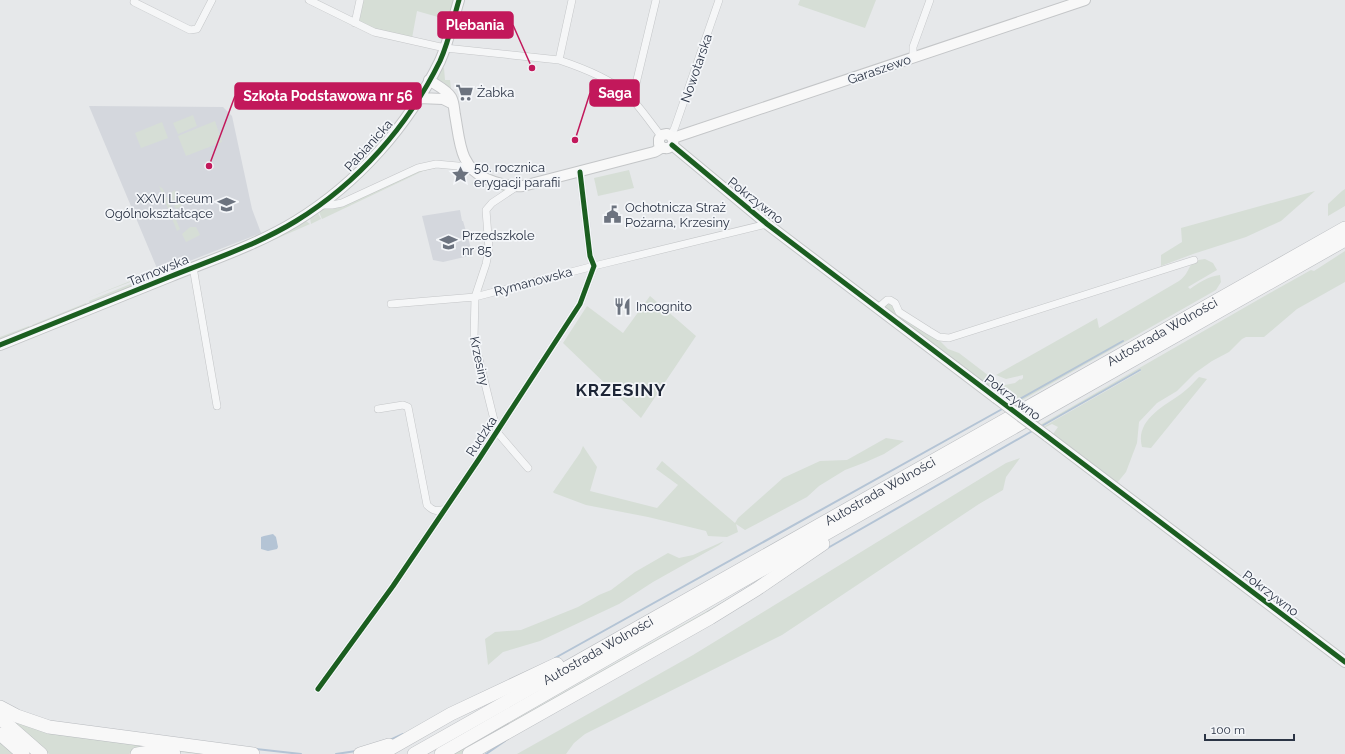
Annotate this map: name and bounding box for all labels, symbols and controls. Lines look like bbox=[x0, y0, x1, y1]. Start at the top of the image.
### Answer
callout: Plebania bbox=[438, 12, 513, 38]
text: Plebania bbox=[446, 17, 504, 33]
street label: Nowotarska bbox=[678, 32, 715, 104]
street label: Garaszewo bbox=[845, 52, 913, 87]
callout: Saga bbox=[590, 80, 639, 106]
supermarket icon: Żabka bbox=[454, 82, 474, 102]
callout: Szkoła Podstawowa nr 56 bbox=[235, 83, 421, 109]
place label: Żabka bbox=[477, 84, 514, 100]
text: Saga bbox=[598, 85, 632, 101]
text: Szkoła Podstawowa nr 56 bbox=[243, 88, 413, 104]
street label: Pabianicka bbox=[341, 116, 396, 174]
place label: 50. rocznica erygacji parafii bbox=[474, 160, 560, 190]
place icon: 50. rocznica erygacji parafii bbox=[451, 164, 471, 184]
street label: Pokrzywno bbox=[725, 174, 787, 227]
place label: XXVI Liceum Ogólnokształcące bbox=[105, 191, 213, 221]
school or university icon: XXVI Liceum Ogólnokształcące bbox=[216, 195, 236, 215]
place label: Ochotnicza Straż Pożarna, Krzesiny bbox=[625, 200, 730, 230]
public building icon: Ochotnicza Straż Pożarna, Krzesiny bbox=[602, 204, 622, 224]
place label: Przedszkole nr 85 bbox=[462, 228, 535, 258]
school or university icon: Przedszkole nr 85 bbox=[439, 232, 459, 252]
street label: Tarnowska bbox=[126, 252, 191, 289]
street label: Rymanowska bbox=[492, 264, 574, 299]
street label: Autostrada Wolności bbox=[1104, 295, 1220, 369]
restaurant icon: Incognito bbox=[613, 296, 633, 316]
place label: Incognito bbox=[636, 299, 692, 314]
street label: Krzesiny bbox=[467, 335, 492, 387]
street label: Pokrzywno bbox=[982, 371, 1044, 424]
district label: KRZESINY bbox=[575, 380, 667, 400]
street label: Rudzka bbox=[463, 414, 500, 459]
street label: Autostrada Wolności bbox=[822, 454, 938, 528]
street label: Pokrzywno bbox=[1240, 567, 1302, 620]
street label: Autostrada Wolności bbox=[540, 614, 656, 688]
scale bar bbox=[1205, 716, 1294, 742]
text: 100 m bbox=[1211, 723, 1245, 737]

